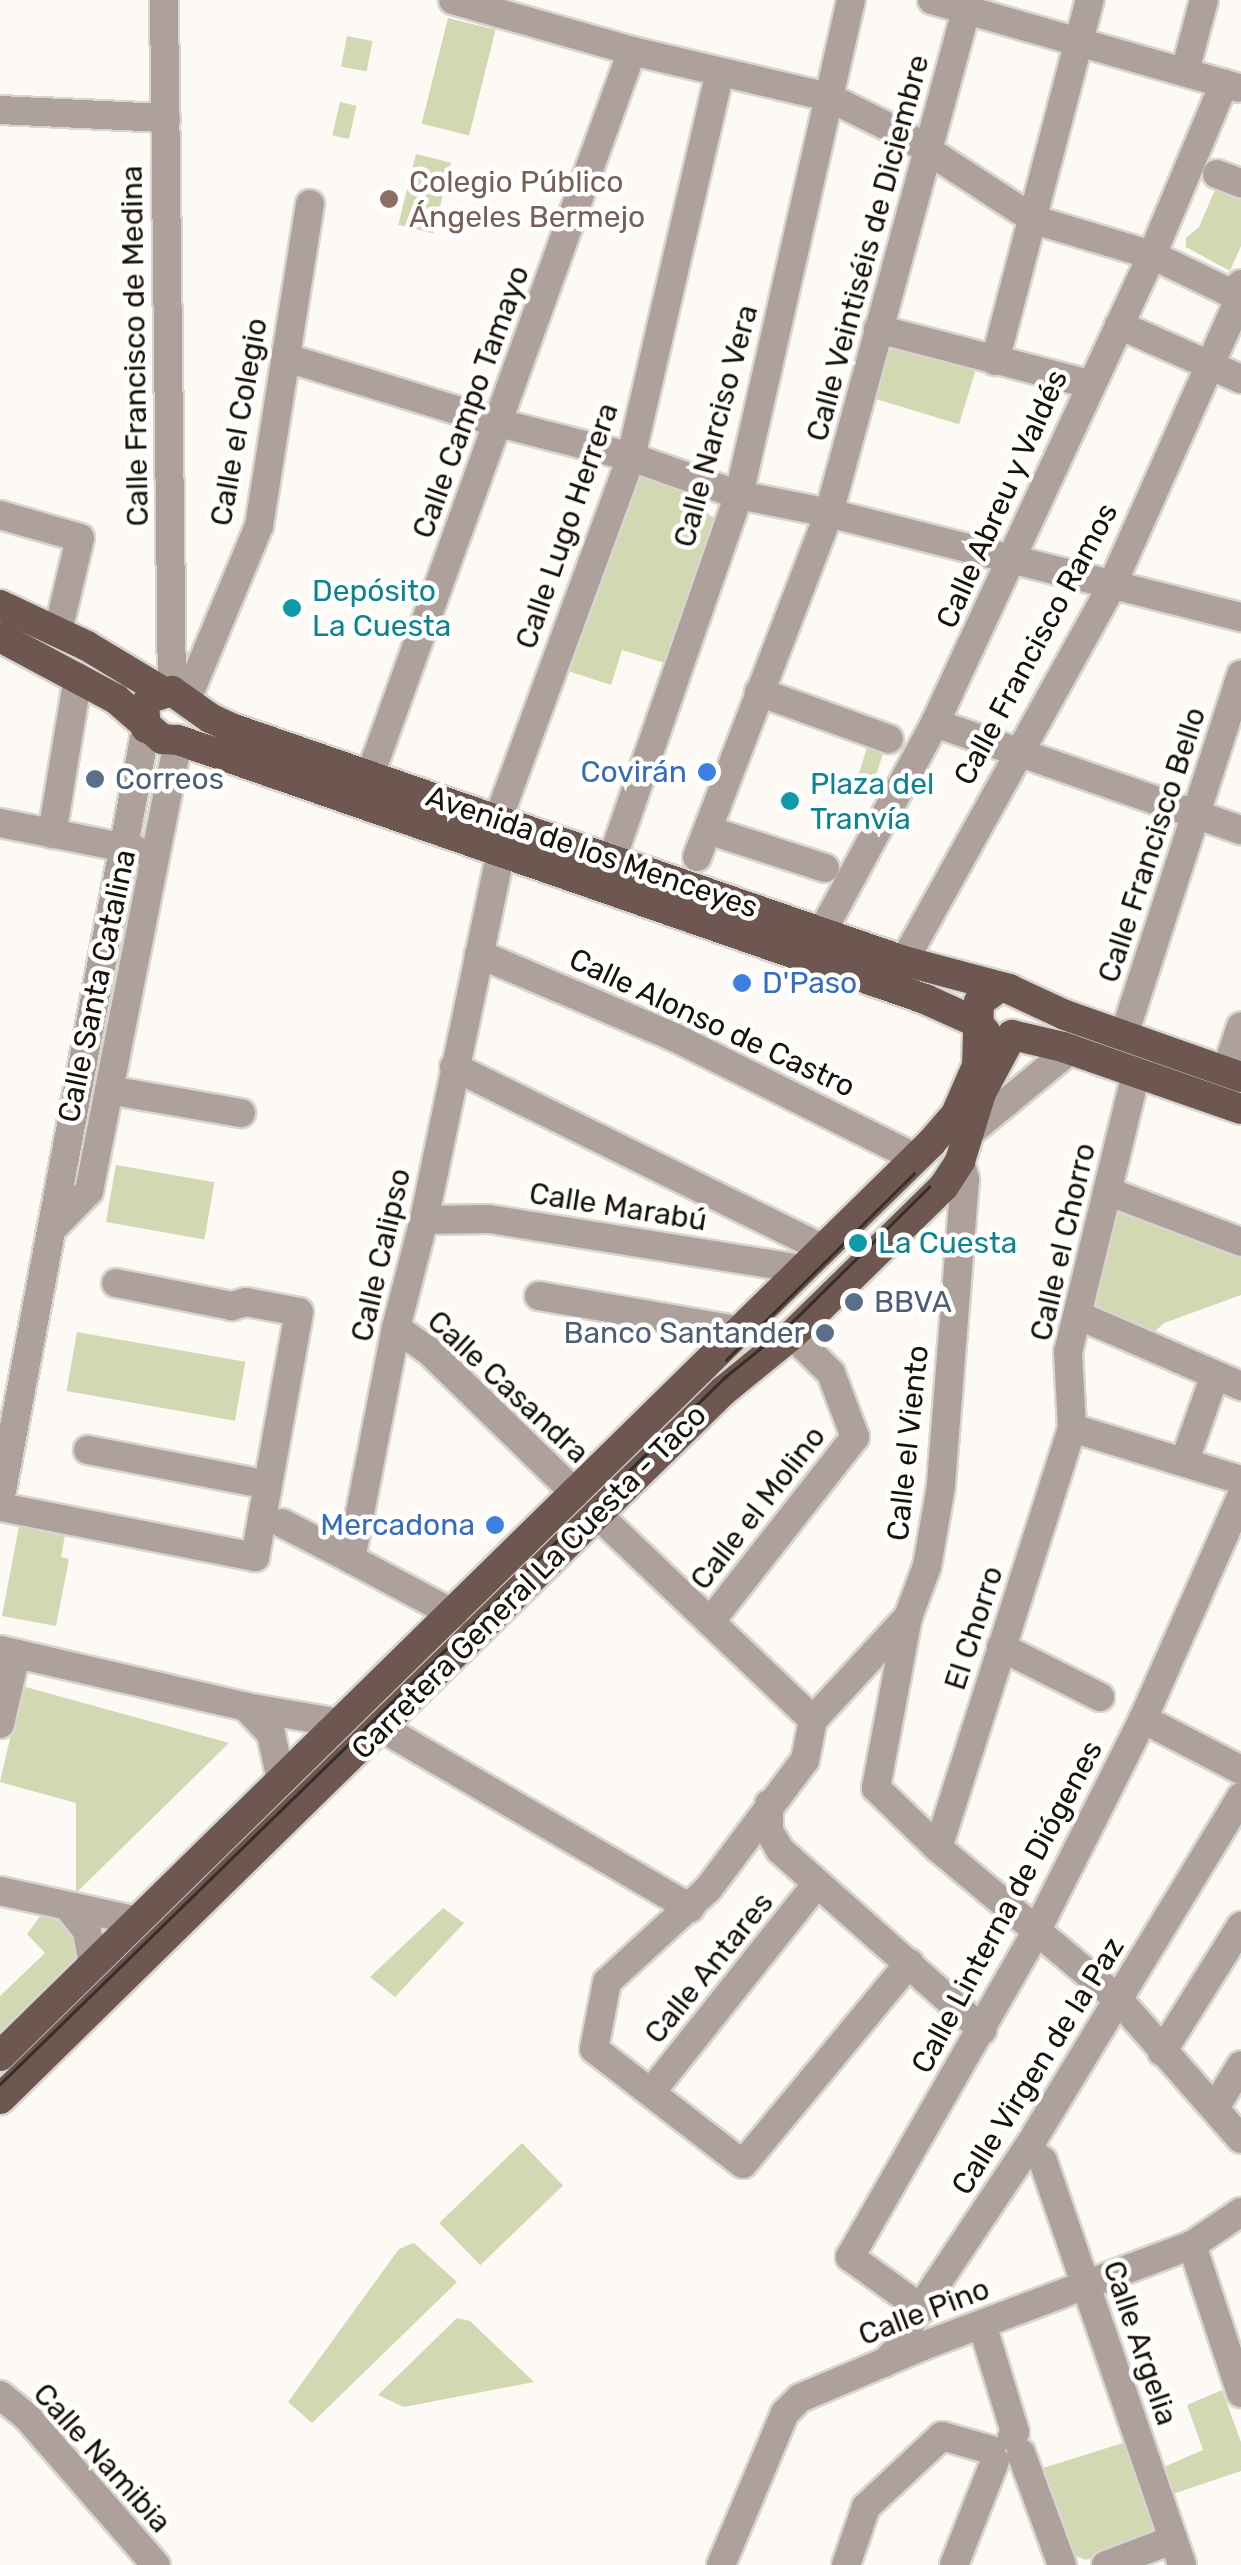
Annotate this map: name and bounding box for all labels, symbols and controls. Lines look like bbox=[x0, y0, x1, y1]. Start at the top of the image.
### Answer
street label: Calle Veintiséis de Diciembre bbox=[799, 50, 937, 446]
place label: Colegio Público Ángeles Bermejo bbox=[409, 164, 645, 234]
street label: Calle Francisco de Medina bbox=[114, 165, 156, 527]
marker: Colegio Público Ángeles Bermejo bbox=[378, 188, 400, 210]
street label: Calle Campo Tamayo bbox=[405, 260, 537, 544]
street label: Calle Narciso Vera bbox=[666, 301, 766, 551]
street label: Calle el Colegio bbox=[203, 315, 275, 529]
street label: Calle Abreu y Valdés bbox=[928, 363, 1076, 635]
street label: Calle Lugo Herrera bbox=[508, 398, 626, 654]
street label: Calle Francisco Ramos bbox=[946, 497, 1126, 791]
place label: Depósito La Cuesta bbox=[312, 573, 451, 644]
marker: Depósito La Cuesta bbox=[281, 597, 303, 619]
street label: Calle Francisco Bello bbox=[1091, 703, 1213, 987]
place label: Covirán bbox=[581, 754, 687, 790]
place label: Correos bbox=[115, 761, 224, 797]
marker: Covirán bbox=[696, 761, 718, 783]
place label: Plaza del Tranvía bbox=[810, 766, 934, 836]
marker: Correos bbox=[84, 768, 106, 790]
street label: Avenida de los Menceyes bbox=[422, 778, 762, 926]
marker: Plaza del Tranvía bbox=[779, 790, 801, 812]
street label: Calle Santa Catalina bbox=[50, 846, 144, 1126]
street label: Calle Alonso de Castro bbox=[563, 941, 861, 1105]
place label: D'Paso bbox=[762, 965, 857, 1001]
marker: D'Paso bbox=[731, 972, 753, 994]
street label: Calle el Chorro bbox=[1023, 1140, 1103, 1344]
street label: Calle Calipso bbox=[344, 1165, 418, 1345]
street label: Calle Marabú bbox=[527, 1175, 709, 1239]
place label: La Cuesta bbox=[878, 1225, 1017, 1261]
marker: La Cuesta bbox=[847, 1232, 869, 1254]
place label: BBVA bbox=[874, 1284, 952, 1320]
marker: BBVA bbox=[843, 1291, 865, 1313]
street label: Calle Casandra bbox=[420, 1303, 596, 1471]
place label: Banco Santander bbox=[563, 1315, 805, 1351]
marker: Banco Santander bbox=[814, 1322, 836, 1344]
street label: Calle el Viento bbox=[880, 1343, 936, 1543]
street label: Carretera General La Cuesta - Taco bbox=[344, 1397, 714, 1767]
street label: Calle el Molino bbox=[683, 1419, 833, 1597]
place label: Mercadona bbox=[320, 1507, 475, 1543]
marker: Mercadona bbox=[484, 1514, 506, 1536]
street label: El Chorro bbox=[937, 1562, 1011, 1694]
street label: Calle Linterna de Diógenes bbox=[904, 1735, 1110, 2079]
street label: Calle Antares bbox=[637, 1885, 781, 2051]
street label: Calle Virgen de la Paz bbox=[944, 1930, 1132, 2202]
street label: Calle Argelia bbox=[1095, 2256, 1185, 2430]
street label: Calle Pino bbox=[854, 2271, 994, 2353]
street label: Calle Namibia bbox=[26, 2376, 178, 2540]

